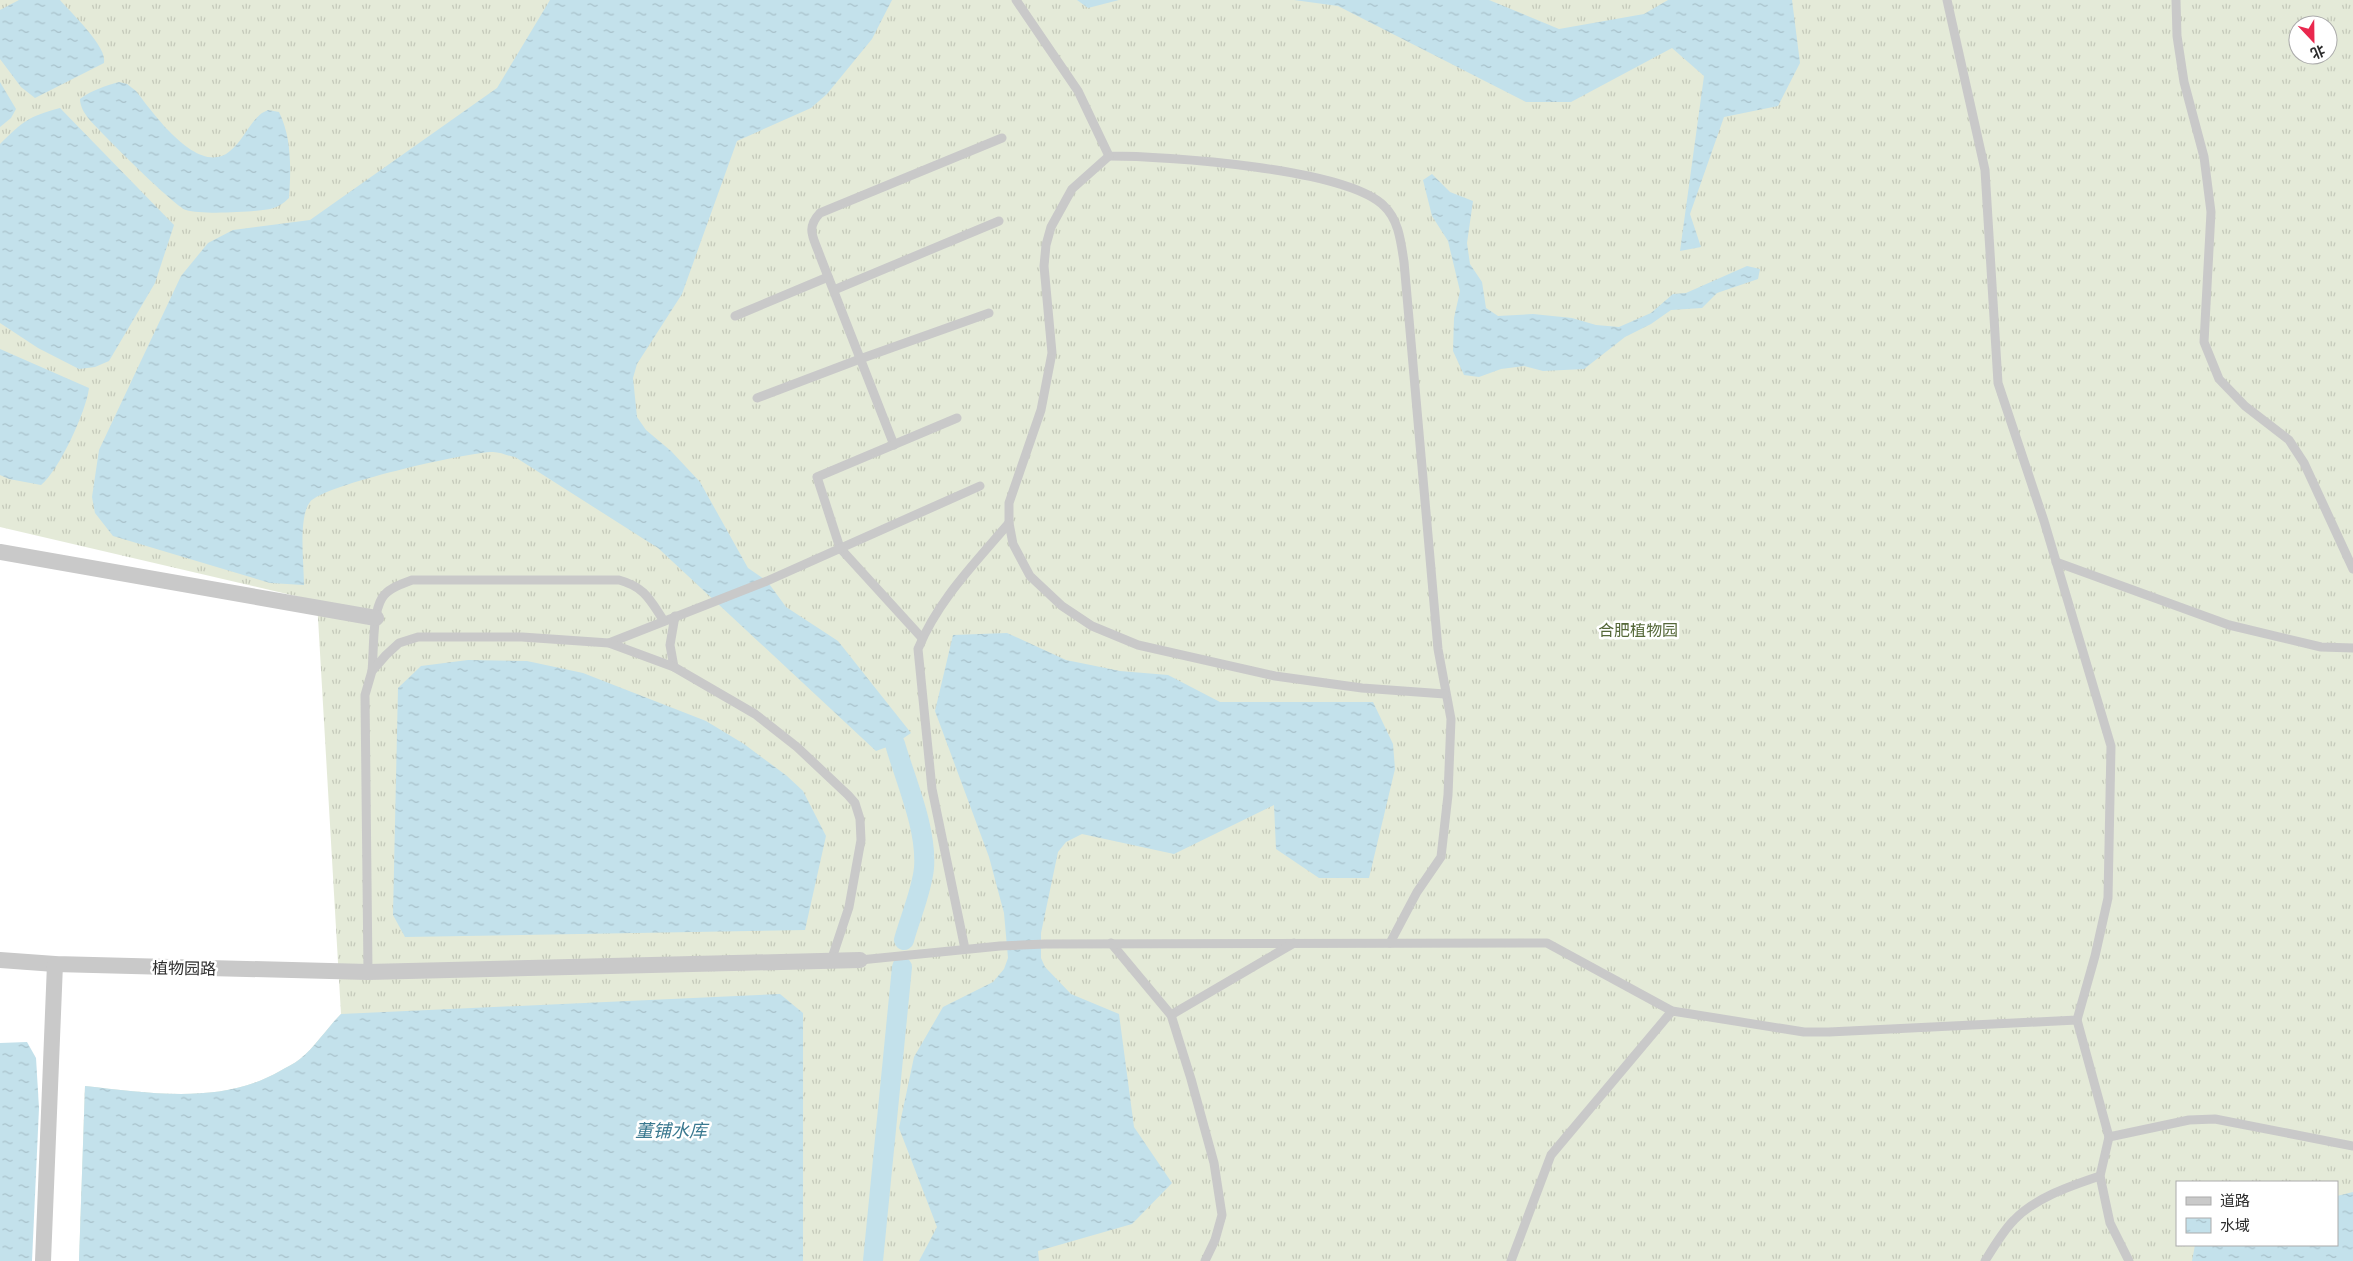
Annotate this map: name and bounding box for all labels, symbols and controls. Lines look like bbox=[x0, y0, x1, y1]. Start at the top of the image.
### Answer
north arrow bbox=[2288, 15, 2338, 65]
text: 北 bbox=[2308, 41, 2328, 64]
park label: 合肥植物园 bbox=[1598, 619, 1678, 641]
street label: 植物园路 bbox=[152, 956, 216, 980]
water label: 董铺水库 bbox=[635, 1118, 710, 1142]
legend bbox=[2176, 1181, 2338, 1246]
text: 道路 bbox=[2220, 1190, 2250, 1211]
text: 水域 bbox=[2220, 1215, 2250, 1236]

